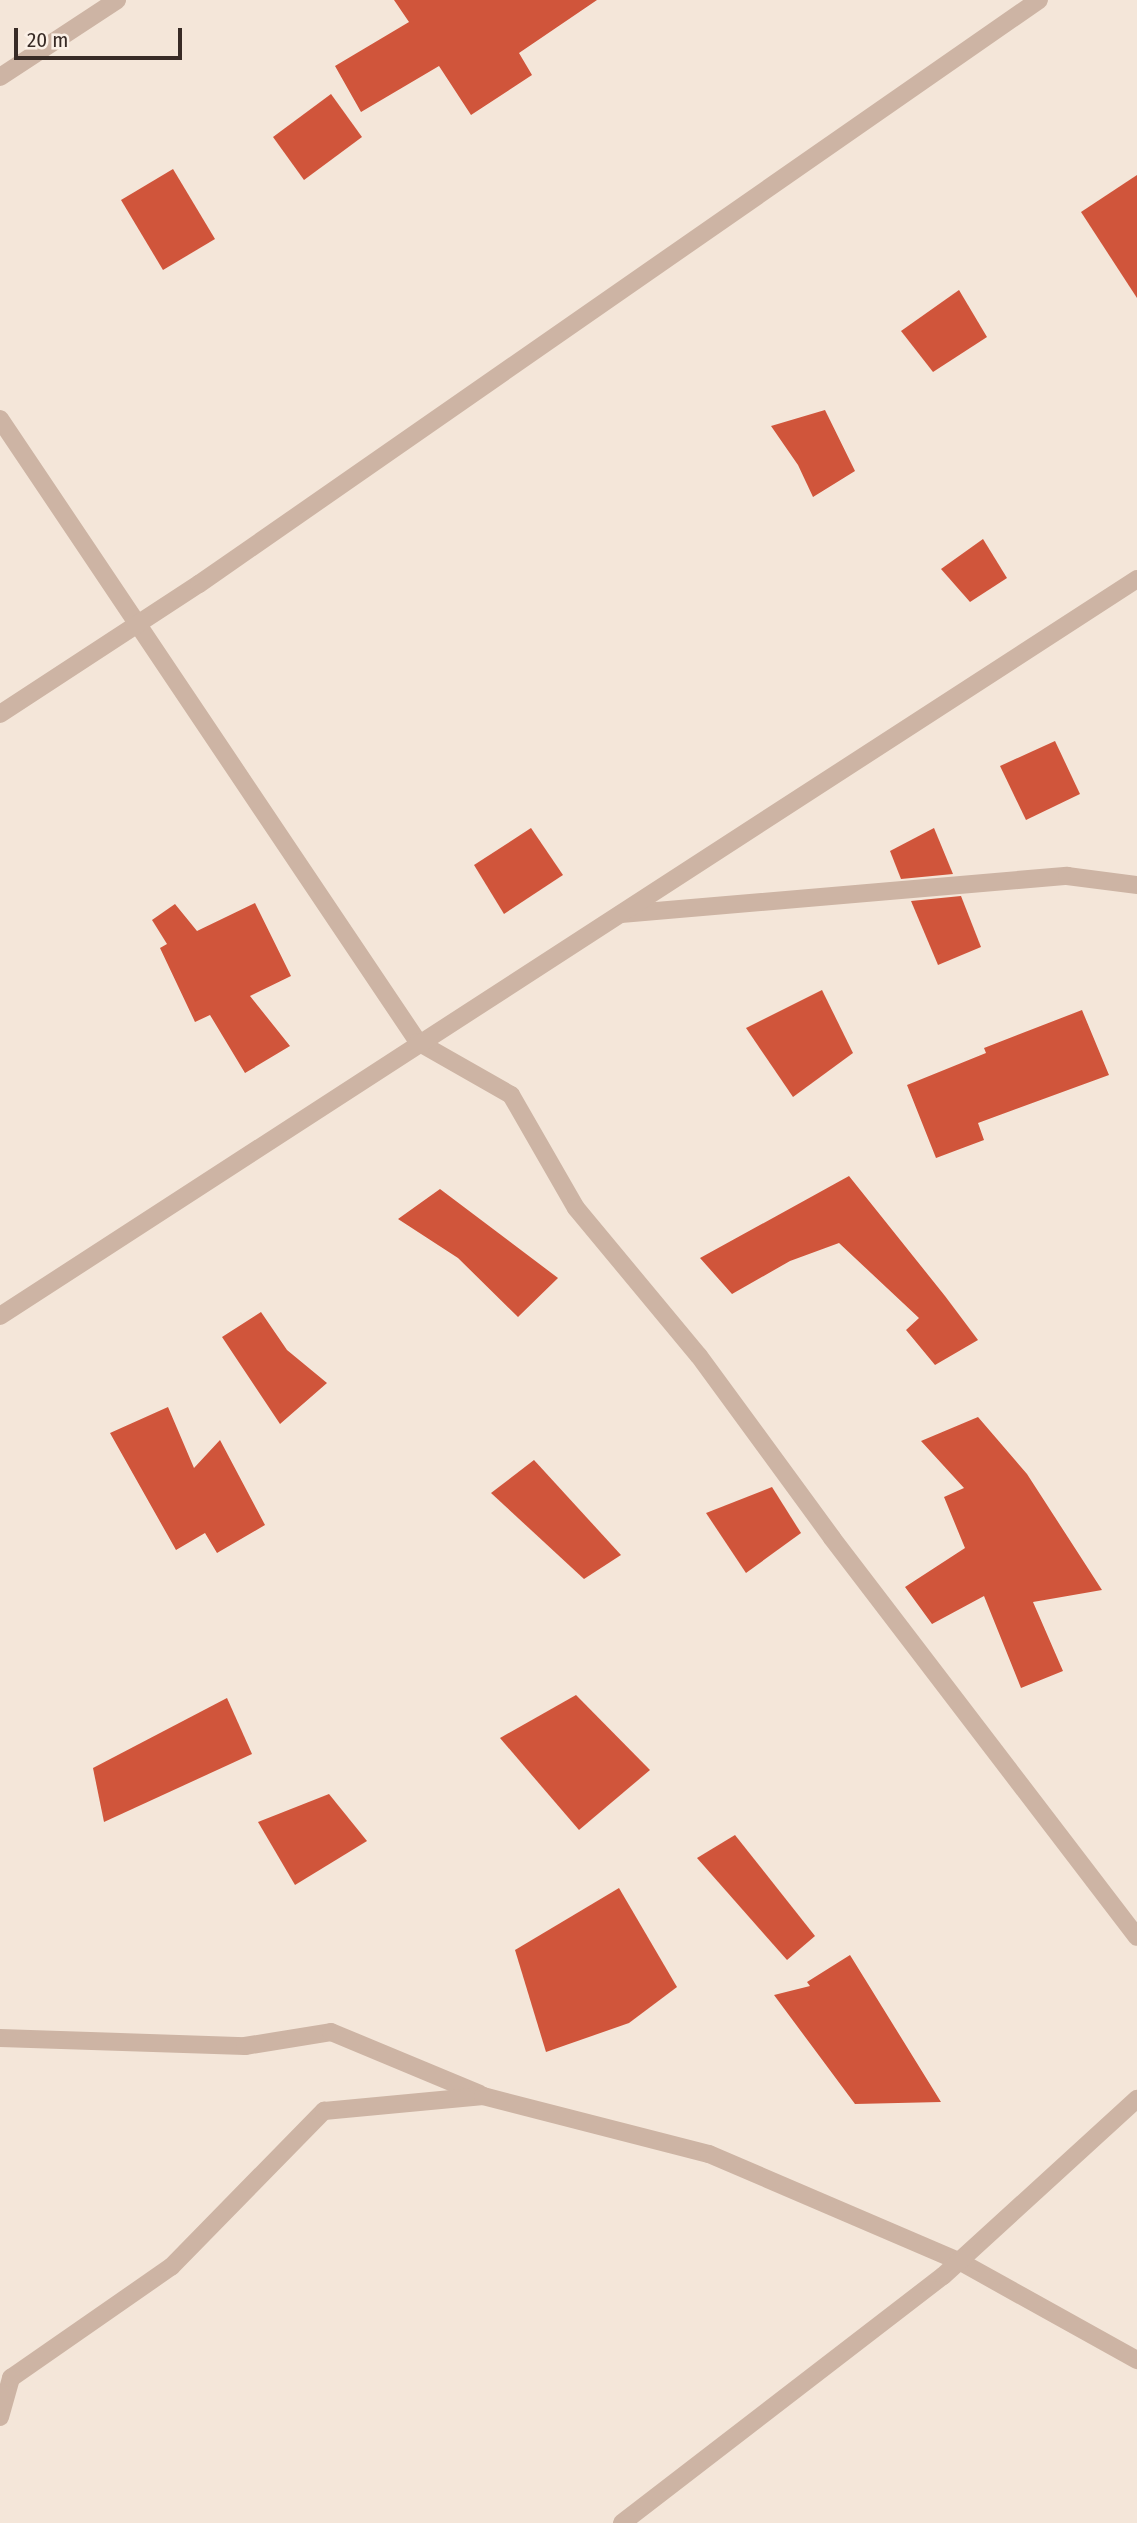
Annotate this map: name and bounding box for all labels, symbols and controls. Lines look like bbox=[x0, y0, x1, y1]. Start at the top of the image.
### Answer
scale bar bbox=[18, 14, 186, 58]
text: 20 m bbox=[27, 27, 68, 53]

